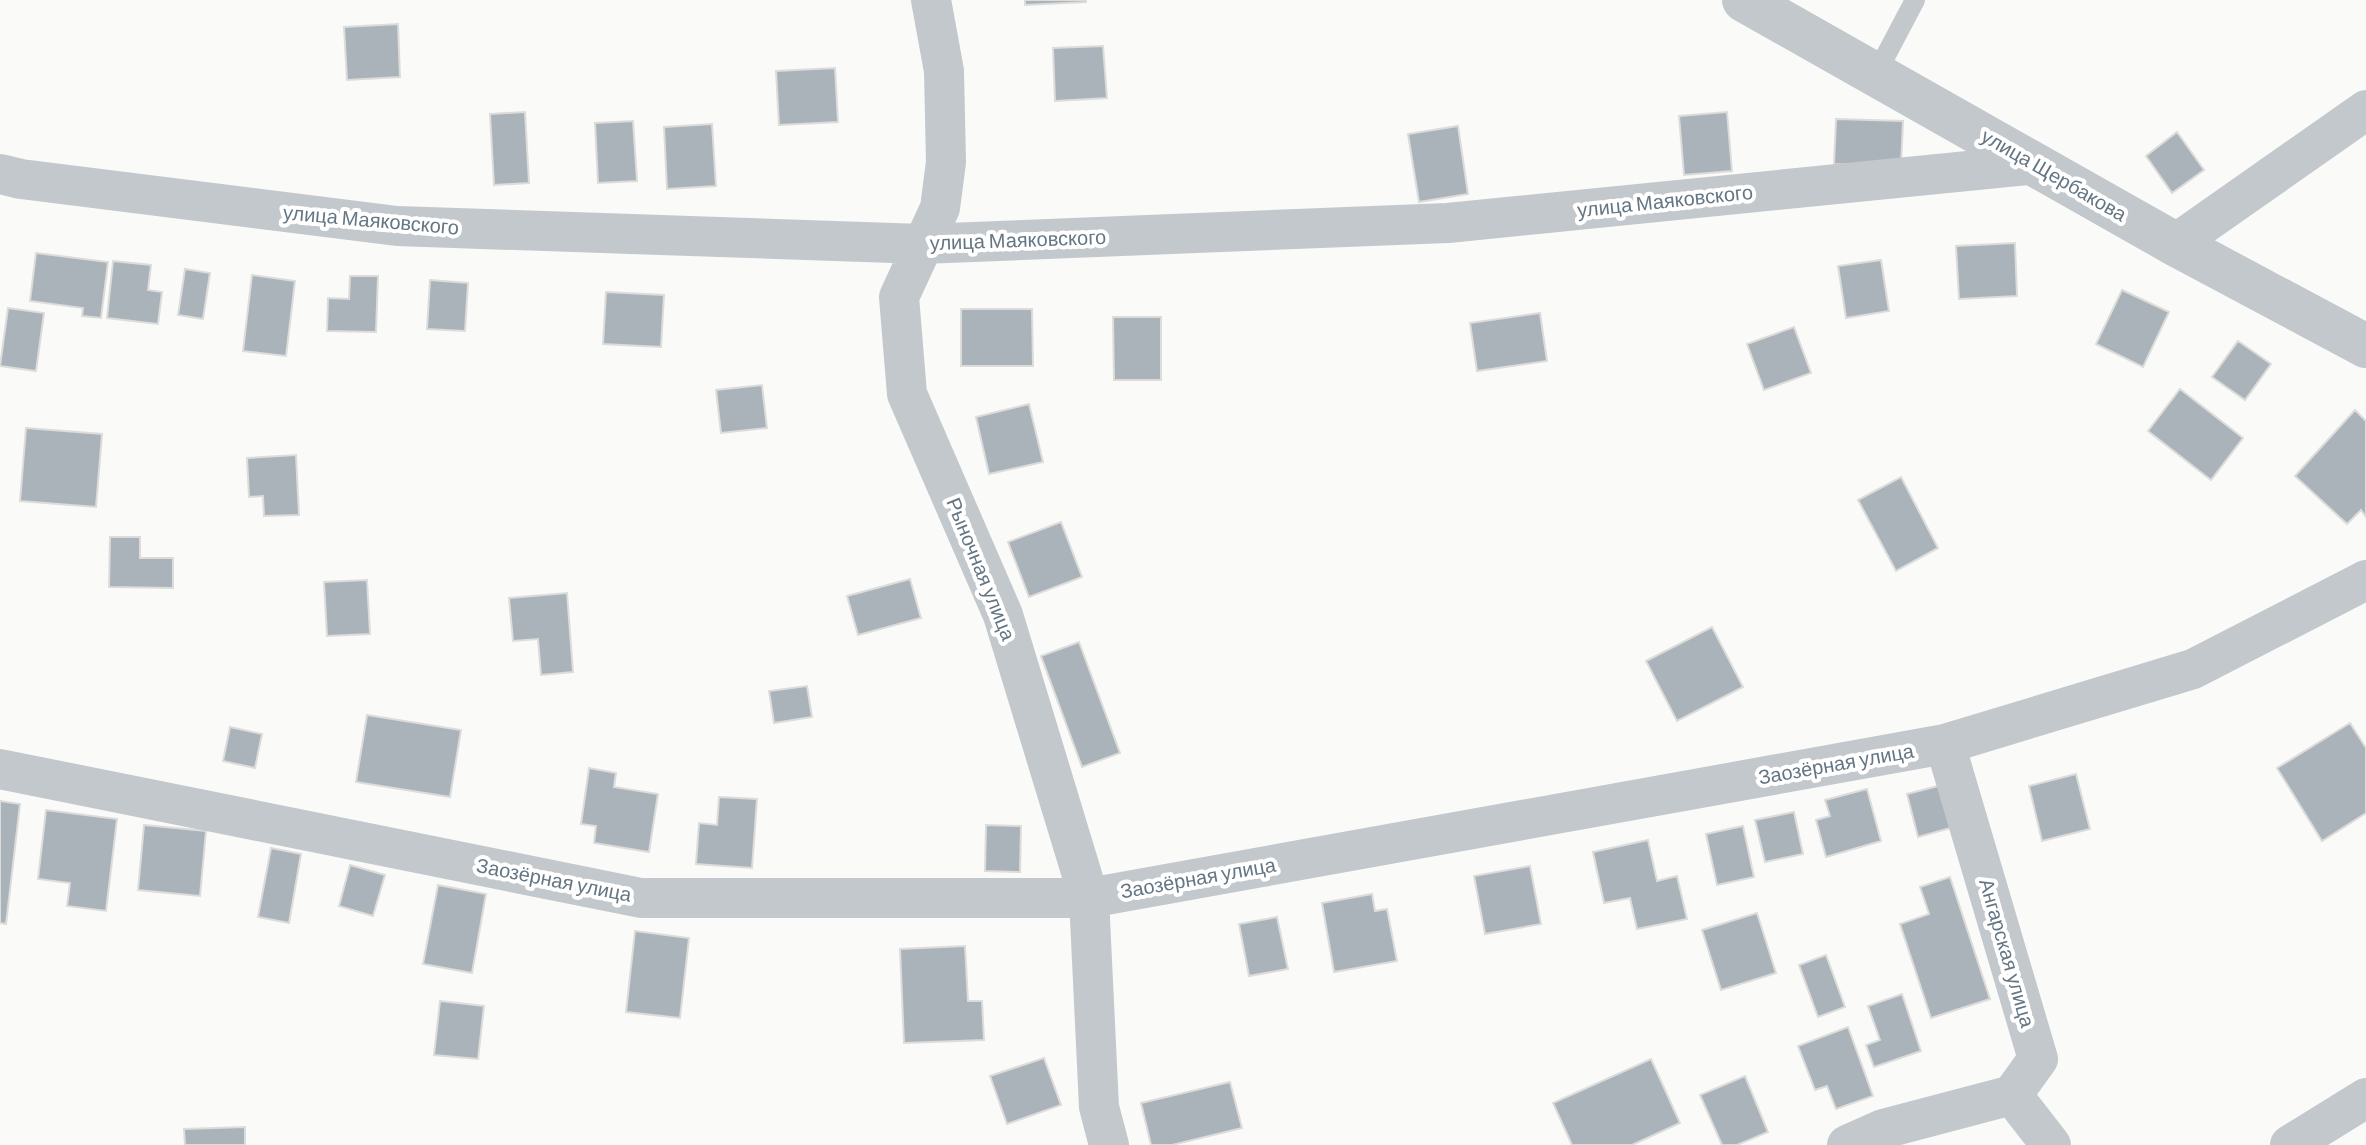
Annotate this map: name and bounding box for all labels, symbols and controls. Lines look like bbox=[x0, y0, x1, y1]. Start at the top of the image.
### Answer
street label: улица Щербакова bbox=[1978, 123, 2132, 226]
street label: улица Маяковского bbox=[1576, 179, 1754, 221]
street label: улица Маяковского bbox=[282, 199, 460, 239]
street label: улица Маяковского bbox=[929, 224, 1107, 254]
street label: Рыночная улица bbox=[942, 494, 1022, 644]
street label: Заозёрная улица bbox=[1756, 737, 1916, 789]
street label: Заозёрная улица bbox=[1118, 851, 1278, 903]
street label: Заозёрная улица bbox=[475, 852, 635, 906]
street label: Ангарская улица bbox=[1975, 876, 2041, 1031]

